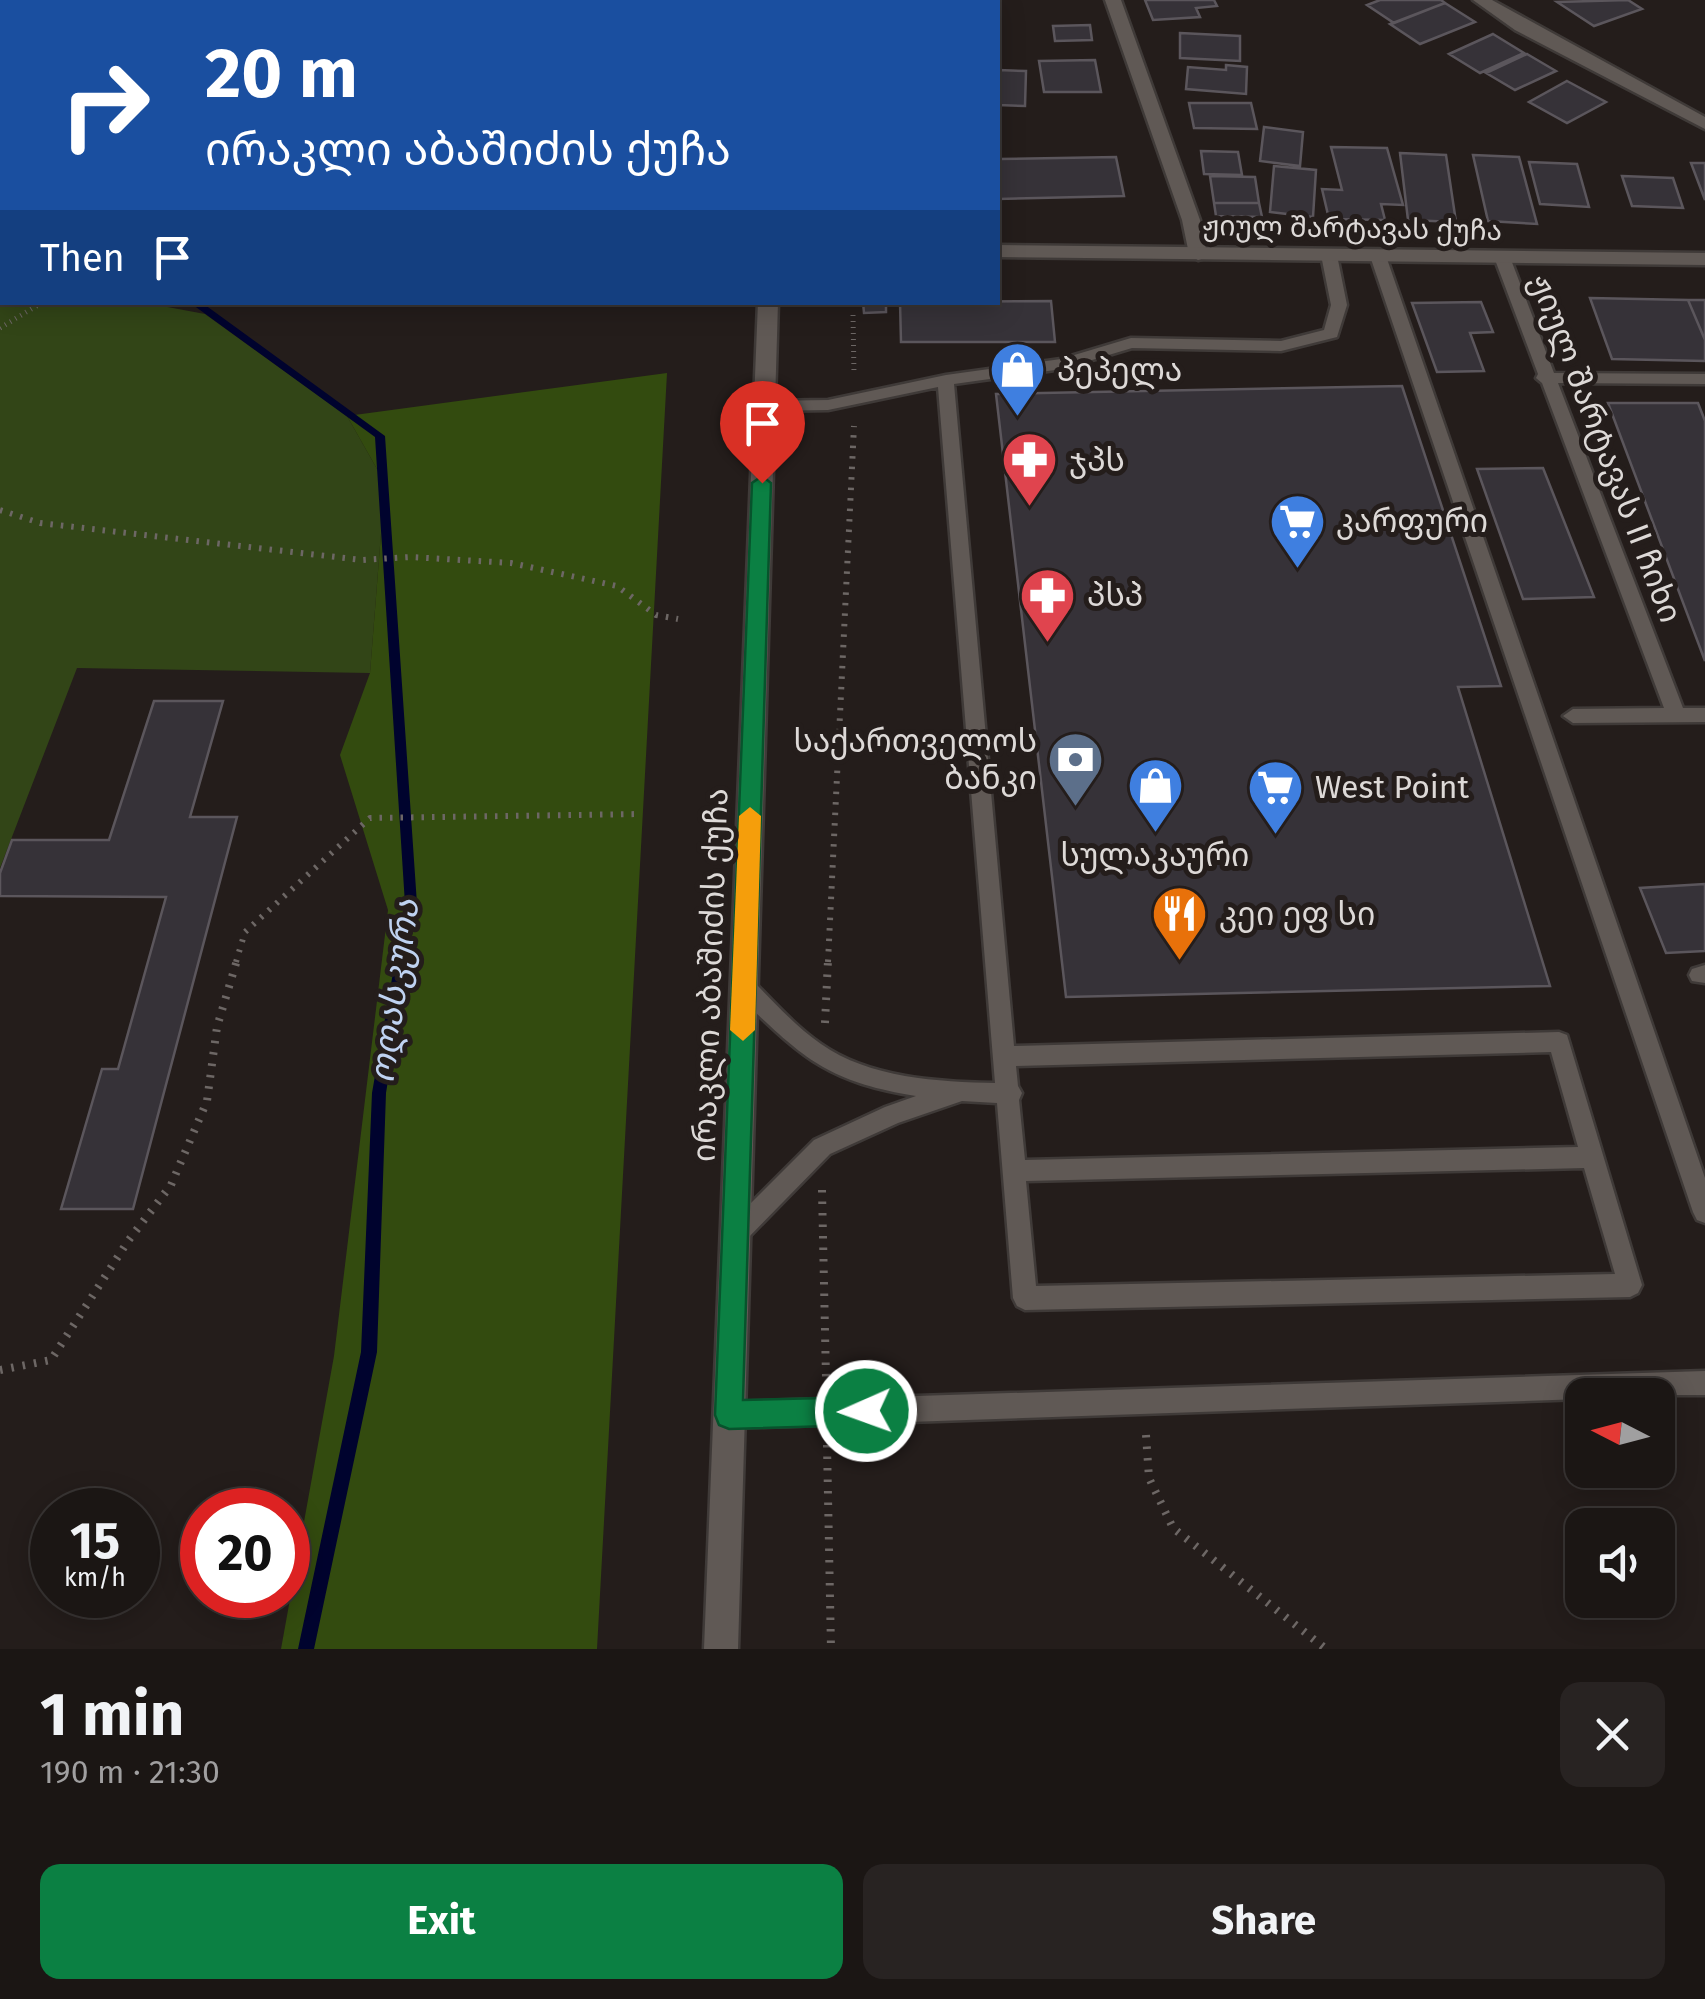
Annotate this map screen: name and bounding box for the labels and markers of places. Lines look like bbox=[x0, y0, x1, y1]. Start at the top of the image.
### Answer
shop icon: პეპელა bbox=[988, 340, 1048, 419]
place label: პეპელა bbox=[1057, 351, 1182, 390]
pin bbox=[720, 381, 805, 484]
pharmacy icon: ჯპს bbox=[1000, 430, 1060, 509]
place label: ჯპს bbox=[1069, 441, 1125, 479]
supermarket icon: კარფური bbox=[1267, 491, 1327, 570]
place label: კარფური bbox=[1336, 502, 1488, 540]
pharmacy icon: პსპ bbox=[1018, 565, 1078, 644]
place label: პსპ bbox=[1087, 576, 1143, 614]
place label: საქართველოს ბანკი bbox=[793, 722, 1037, 797]
bank icon: საქართველოს ბანკი bbox=[1046, 729, 1106, 808]
shop icon: სულაკაური bbox=[1125, 756, 1185, 835]
supermarket icon: West Point bbox=[1246, 757, 1306, 836]
place label: West Point bbox=[1315, 768, 1470, 806]
place label: სულაკაური bbox=[1061, 836, 1249, 875]
restaurant icon: კეი ეფ სი bbox=[1150, 884, 1210, 963]
place label: კეი ეფ სი bbox=[1219, 895, 1375, 933]

